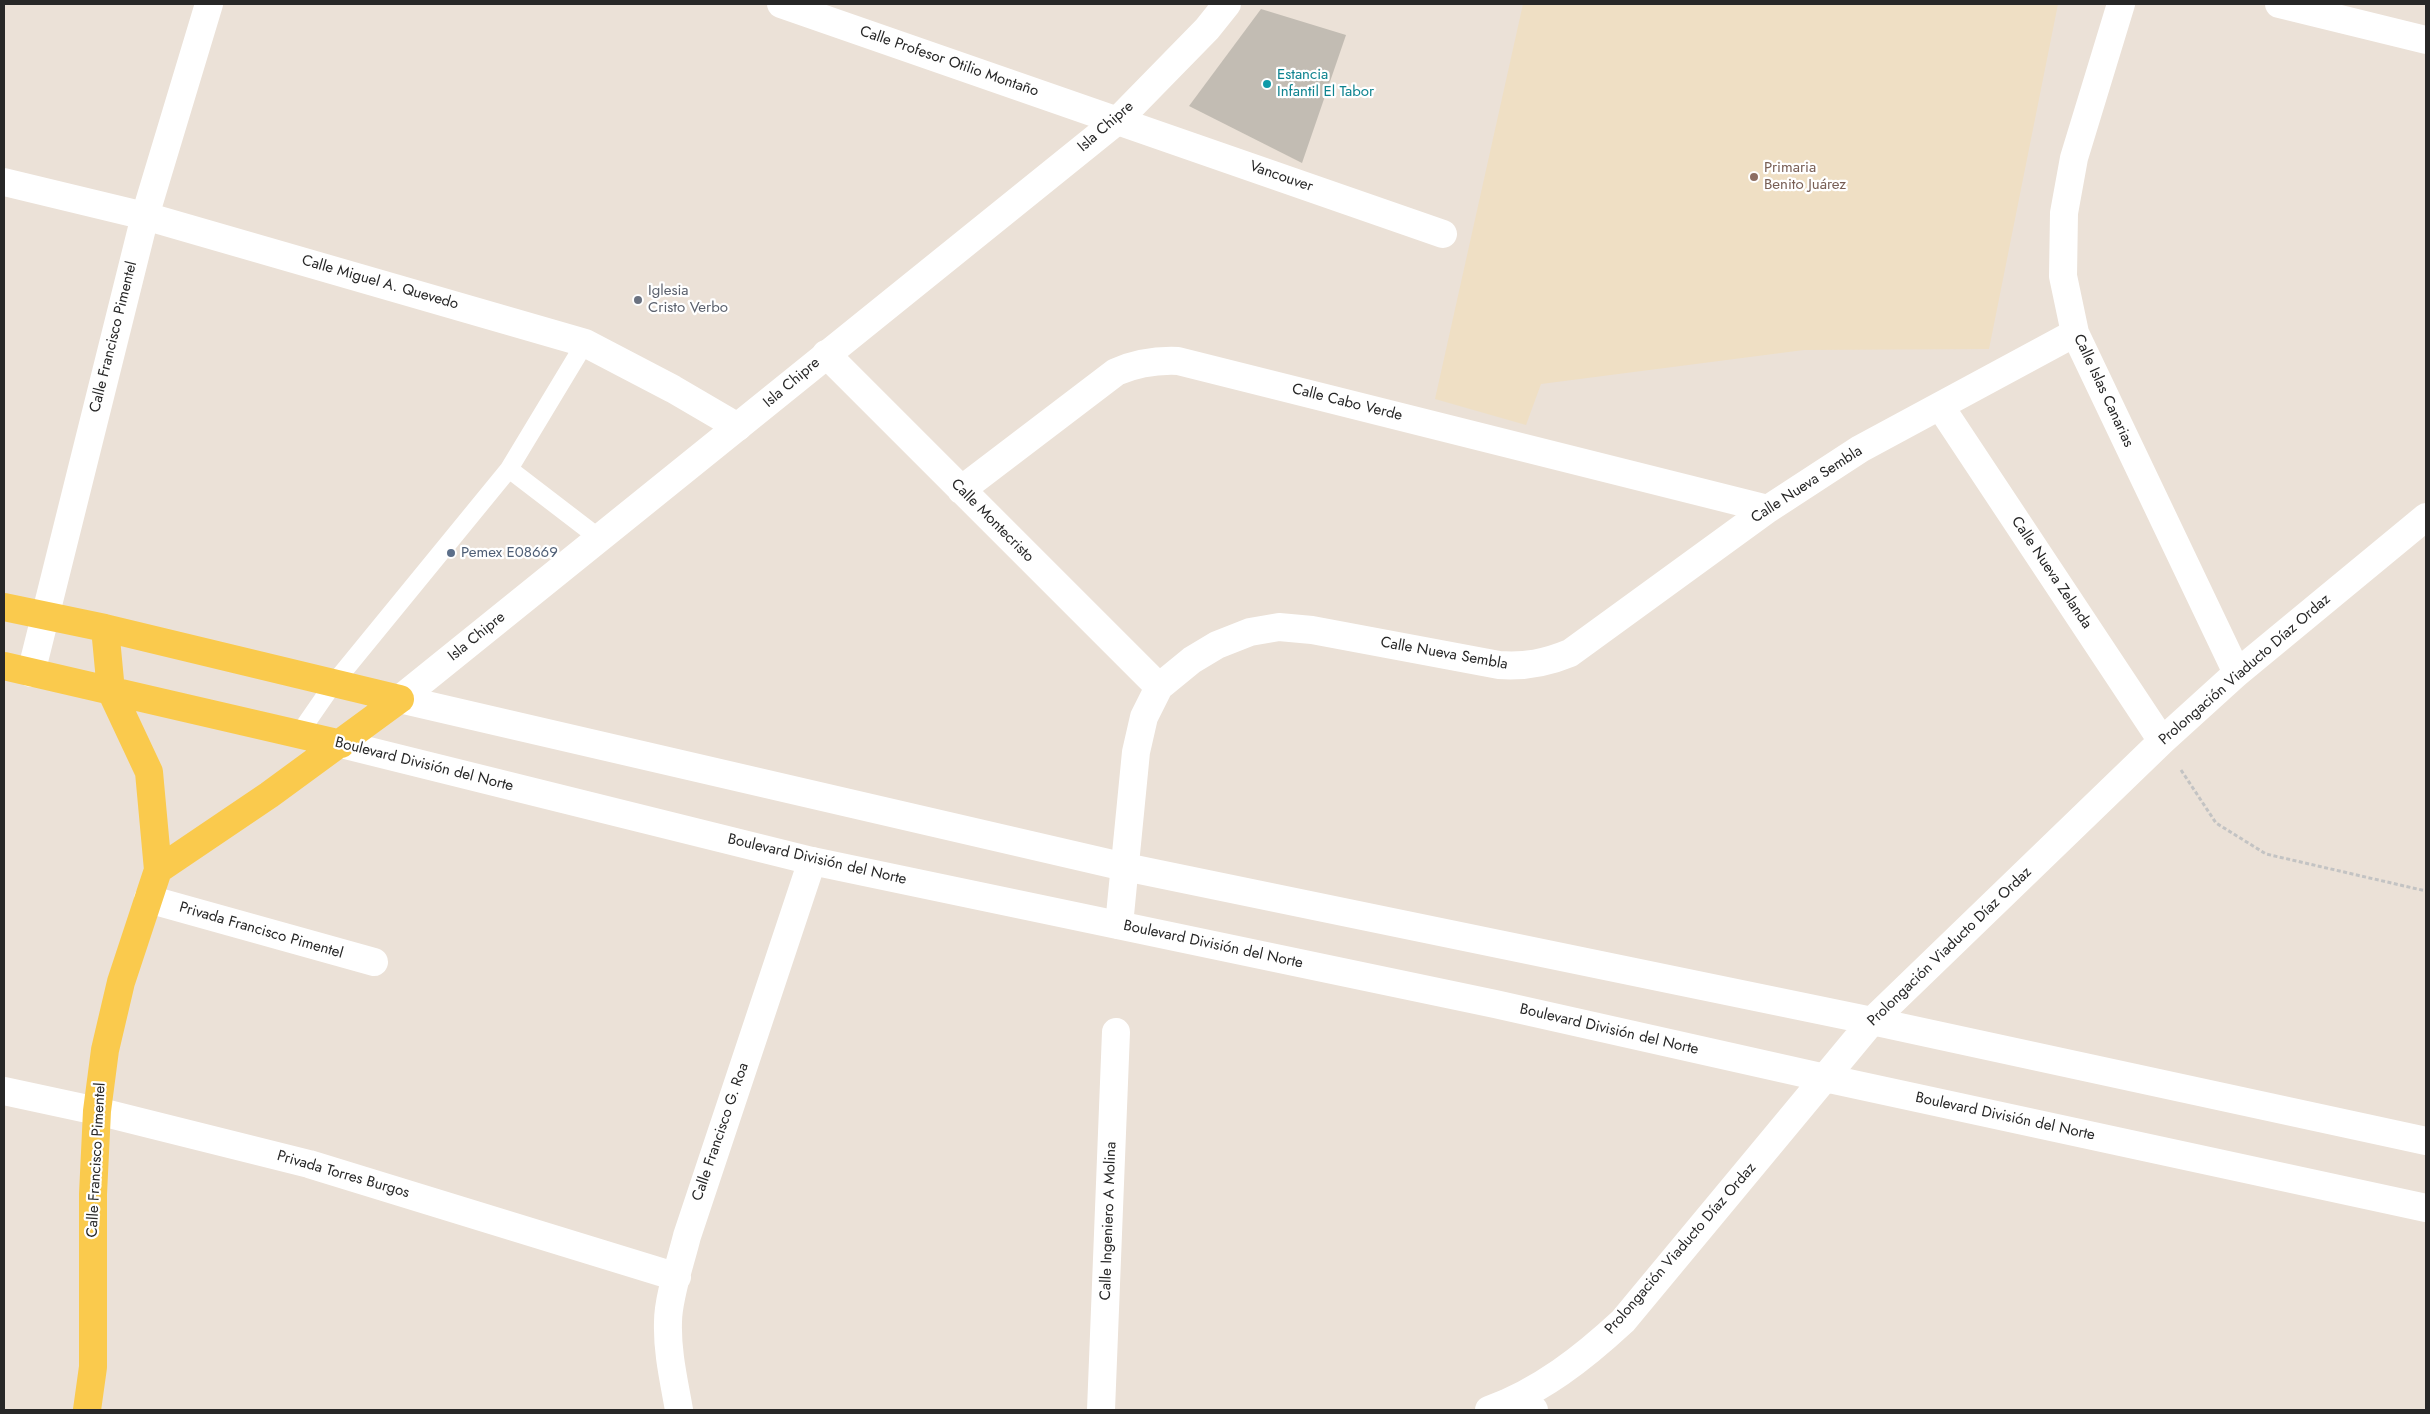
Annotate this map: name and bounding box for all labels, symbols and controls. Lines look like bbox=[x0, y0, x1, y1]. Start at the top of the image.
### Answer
street label: Calle Profesor Otilio Montaño bbox=[857, 23, 1041, 101]
place label: Estancia Infantil El Tabor bbox=[1277, 66, 1374, 101]
marker: Estancia Infantil El Tabor bbox=[1261, 78, 1273, 90]
street label: Isla Chipre bbox=[1074, 98, 1138, 156]
street label: Vancouver bbox=[1247, 158, 1315, 196]
place label: Primaria Benito Juárez bbox=[1764, 159, 1846, 194]
marker: Primaria Benito Juárez bbox=[1748, 171, 1760, 183]
street label: Calle Miguel A. Quevedo bbox=[300, 252, 460, 314]
street label: Calle Francisco Pimentel bbox=[86, 260, 142, 414]
place label: Iglesia Cristo Verbo bbox=[648, 282, 728, 317]
marker: Iglesia Cristo Verbo bbox=[632, 294, 644, 306]
street label: Calle Islas Canarias bbox=[2069, 332, 2137, 450]
street label: Isla Chipre bbox=[760, 354, 824, 412]
street label: Calle Cabo Verde bbox=[1290, 381, 1404, 425]
street label: Calle Nueva Sembla bbox=[1748, 442, 1866, 528]
street label: Calle Montecristo bbox=[947, 476, 1037, 566]
street label: Calle Nueva Zelanda bbox=[2007, 513, 2095, 633]
place label: Pemex E08669 bbox=[461, 544, 558, 562]
marker: Pemex E08669 bbox=[445, 547, 457, 559]
street label: Prolongación Viaducto Díaz Ordaz bbox=[2156, 591, 2334, 749]
street label: Isla Chipre bbox=[445, 609, 509, 665]
street label: Calle Nueva Sembla bbox=[1379, 634, 1509, 674]
street label: Boulevard División del Norte bbox=[333, 734, 515, 796]
street label: Boulevard División del Norte bbox=[726, 831, 908, 889]
street label: Prolongación Viaducto Díaz Ordaz bbox=[1864, 864, 2036, 1030]
street label: Privada Francisco Pimentel bbox=[177, 899, 345, 963]
street label: Boulevard División del Norte bbox=[1122, 917, 1304, 973]
street label: Boulevard División del Norte bbox=[1518, 1001, 1700, 1059]
street label: Calle Francisco G. Roa bbox=[689, 1061, 753, 1203]
street label: Calle Francisco Pimentel bbox=[84, 1082, 110, 1238]
street label: Boulevard División del Norte bbox=[1914, 1089, 2096, 1145]
street label: Calle Ingeniero A Molina bbox=[1097, 1141, 1121, 1301]
street label: Privada Torres Burgos bbox=[275, 1147, 411, 1203]
street label: Prolongación Viaducto Díaz Ordaz bbox=[1602, 1160, 1760, 1338]

